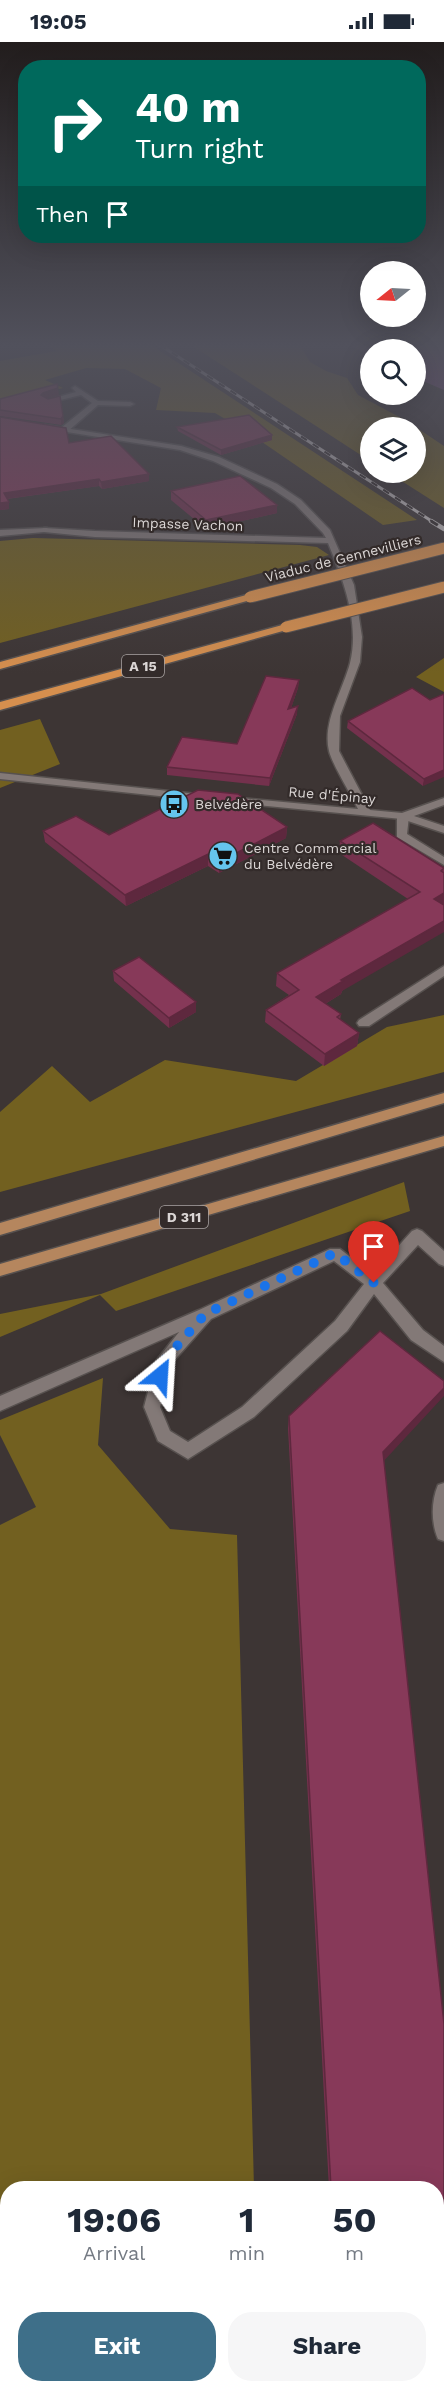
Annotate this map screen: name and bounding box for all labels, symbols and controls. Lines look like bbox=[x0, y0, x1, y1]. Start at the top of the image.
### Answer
text: 19:05 bbox=[30, 9, 87, 34]
text: 40 m bbox=[135, 83, 241, 132]
icon: right bbox=[36, 84, 114, 162]
text: Turn right bbox=[135, 133, 264, 165]
icon: arrive bbox=[101, 198, 134, 231]
text: Then bbox=[36, 202, 89, 227]
north arrow bbox=[360, 261, 426, 327]
map controls bbox=[360, 261, 426, 483]
button: search bbox=[360, 339, 426, 405]
button: layers bbox=[360, 417, 426, 483]
street label: Impasse Vachon bbox=[132, 514, 244, 534]
street label: Viaduc de Gennevilliers bbox=[263, 531, 423, 585]
road number: A 15 bbox=[122, 655, 164, 677]
street label: Rue d'Épinay bbox=[288, 783, 377, 807]
bus stop icon: Belvédère bbox=[158, 788, 190, 820]
place label: Belvédère bbox=[195, 796, 262, 812]
supermarket icon: Centre Commercial du Belvédère bbox=[207, 840, 239, 872]
place label: Centre Commercial du Belvédère bbox=[244, 840, 377, 872]
road number: D 311 bbox=[160, 1206, 208, 1228]
pin bbox=[348, 1221, 399, 1283]
icon: arrive bbox=[357, 1230, 390, 1263]
position arrow bbox=[128, 1344, 192, 1408]
text: 19:06 bbox=[67, 2199, 161, 2241]
text: 1 bbox=[239, 2199, 255, 2241]
text: 50 bbox=[333, 2199, 377, 2241]
text: Arrival bbox=[83, 2241, 145, 2265]
text: min bbox=[228, 2241, 265, 2265]
text: m bbox=[345, 2241, 364, 2265]
button: Exit bbox=[18, 2312, 216, 2381]
button: Share bbox=[228, 2312, 426, 2381]

